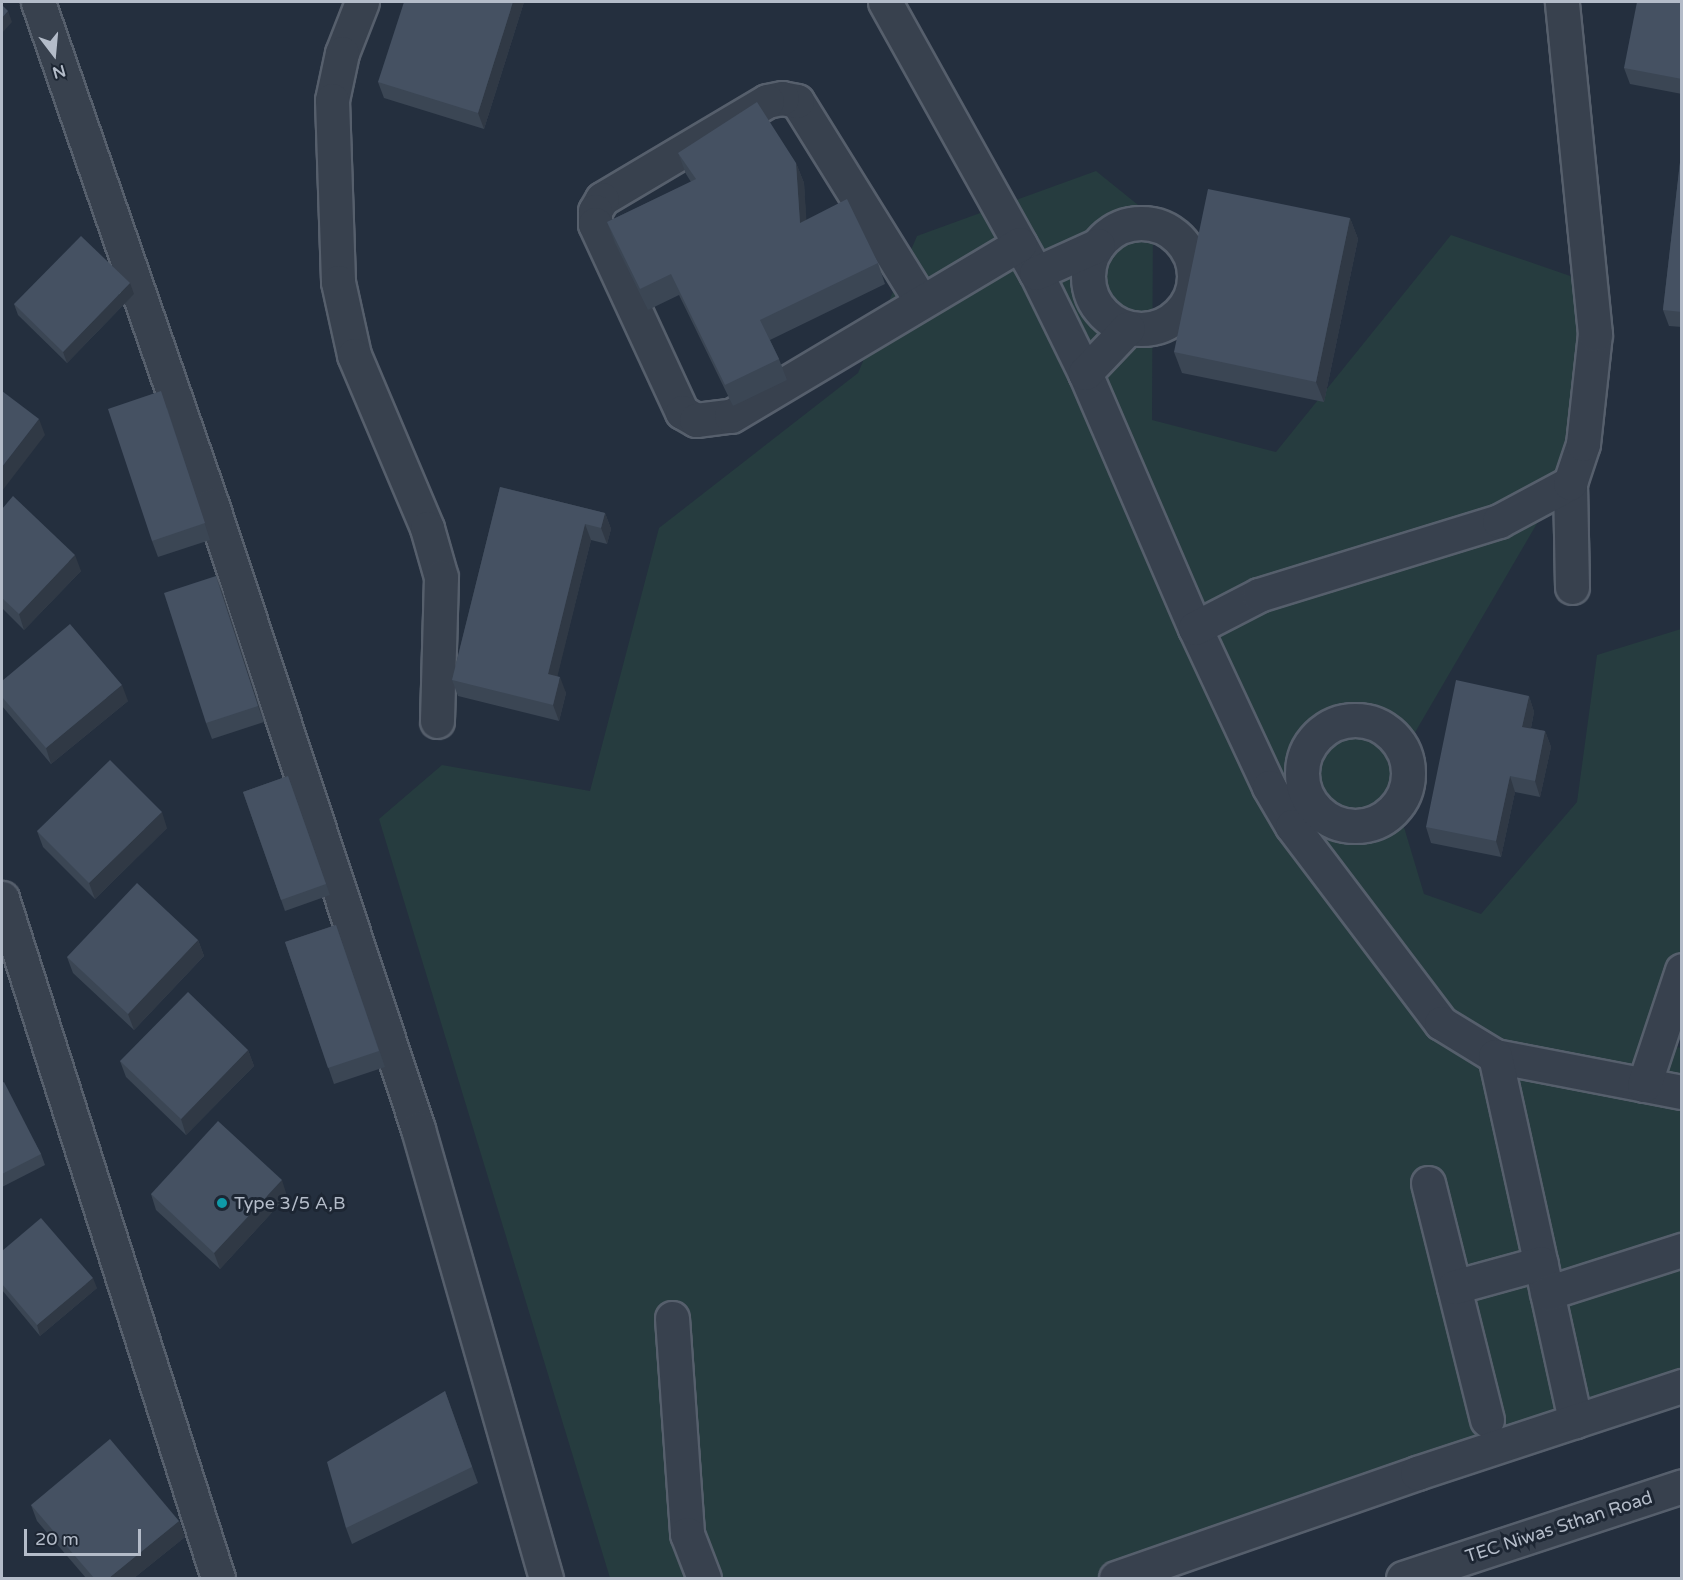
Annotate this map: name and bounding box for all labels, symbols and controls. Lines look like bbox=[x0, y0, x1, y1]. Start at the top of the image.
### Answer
north arrow bbox=[24, 24, 84, 84]
text: N bbox=[50, 60, 68, 83]
place label: Type 3/5 A,B bbox=[234, 1192, 345, 1214]
marker: Type 3/5 A,B bbox=[215, 1196, 229, 1210]
street label: TEC Niwas Sthan Road bbox=[1463, 1487, 1655, 1567]
scale bar bbox=[27, 1517, 144, 1555]
text: 20 m bbox=[35, 1528, 79, 1550]

